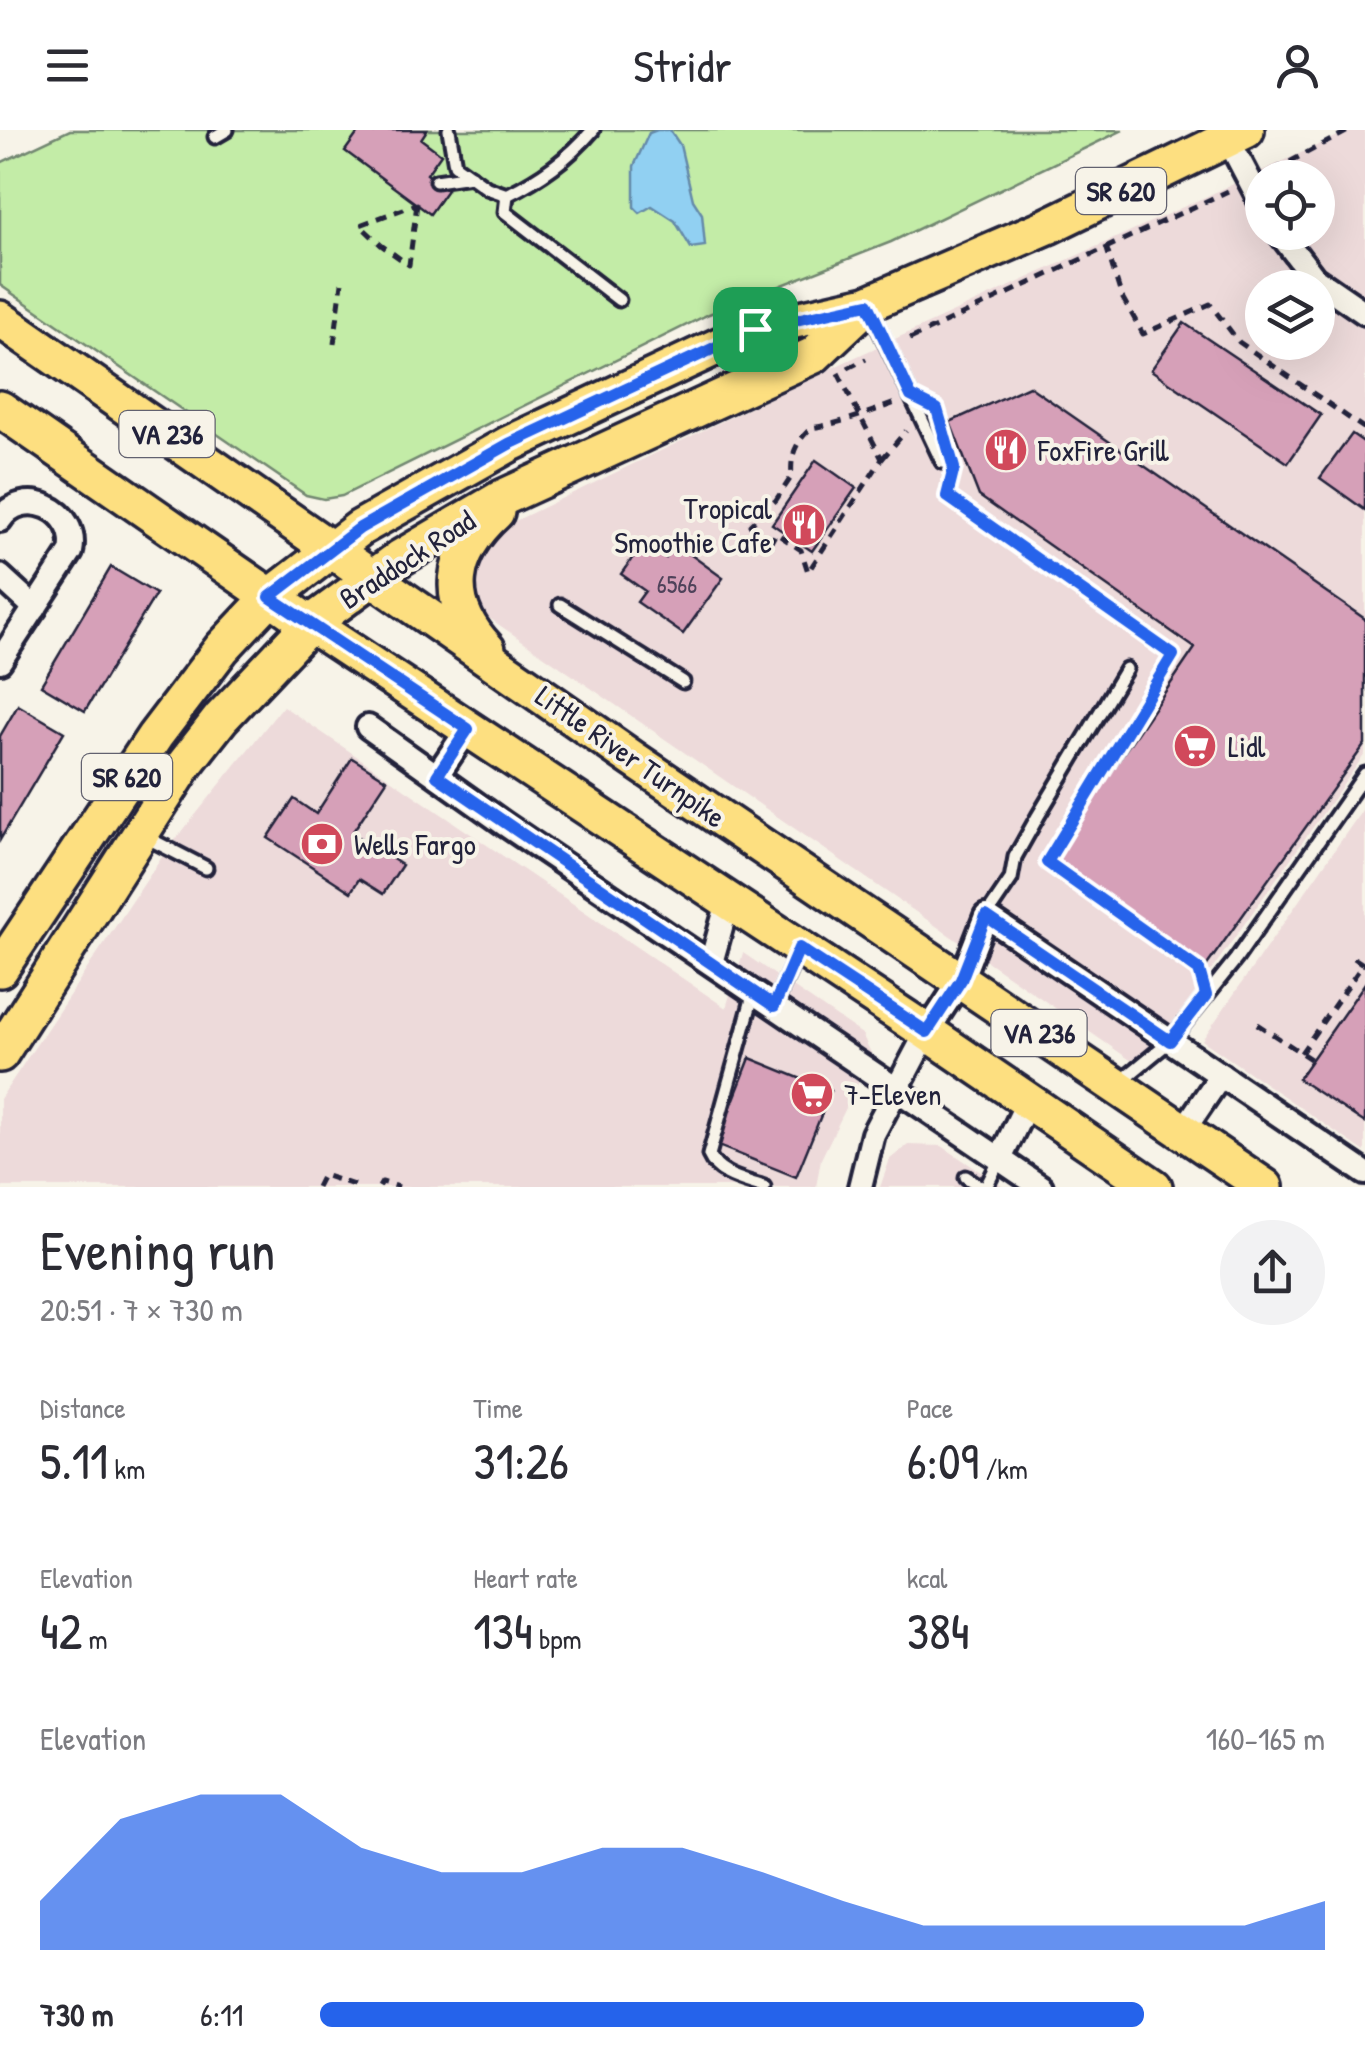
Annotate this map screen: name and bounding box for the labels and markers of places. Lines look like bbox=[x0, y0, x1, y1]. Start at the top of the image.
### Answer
pin bbox=[713, 287, 798, 372]
restaurant icon: FoxFire Grill bbox=[983, 427, 1029, 473]
place label: FoxFire Grill bbox=[1037, 430, 1170, 470]
place label: Tropical Smoothie Cafe bbox=[614, 488, 772, 562]
restaurant icon: Tropical Smoothie Cafe bbox=[781, 502, 827, 548]
supermarket icon: Lidl bbox=[1172, 723, 1218, 769]
place label: Lidl bbox=[1228, 726, 1266, 766]
bank icon: Wells Fargo bbox=[299, 821, 345, 867]
place label: Wells Fargo bbox=[354, 824, 476, 864]
supermarket icon: 7-Eleven bbox=[789, 1071, 835, 1117]
place label: 7-Eleven bbox=[844, 1074, 942, 1114]

